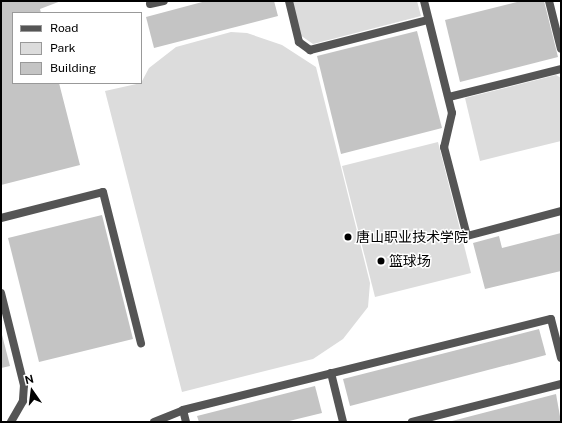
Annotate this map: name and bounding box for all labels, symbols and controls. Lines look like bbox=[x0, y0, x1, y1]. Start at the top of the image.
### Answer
legend bbox=[12, 12, 142, 84]
text: Road bbox=[50, 21, 78, 35]
text: Park bbox=[50, 41, 76, 55]
text: Building bbox=[50, 61, 96, 75]
place label: 唐山职业技术学院 bbox=[356, 229, 468, 245]
marker: 唐山职业技术学院 bbox=[343, 232, 353, 242]
place label: 篮球场 bbox=[389, 253, 431, 269]
marker: 篮球场 bbox=[376, 256, 386, 266]
north arrow bbox=[12, 371, 52, 411]
text: N bbox=[23, 372, 35, 386]

